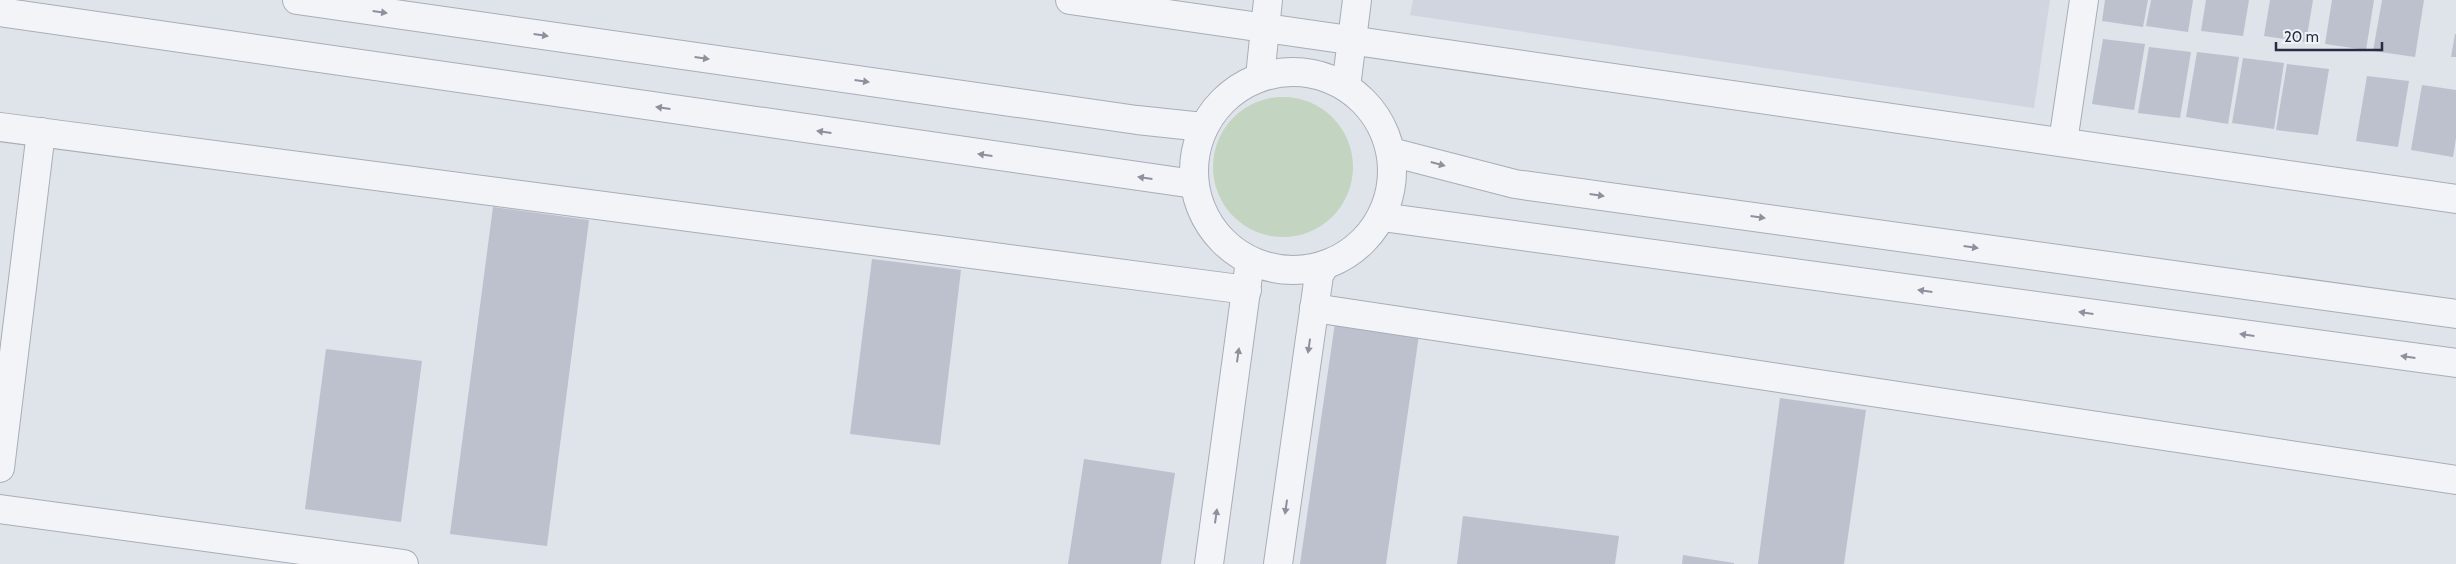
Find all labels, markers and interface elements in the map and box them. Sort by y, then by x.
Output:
one-way arrow [372,8,388,16]
scale bar [2276,20,2382,52]
text: 20 m [2284,28,2319,46]
one-way arrow [533,31,549,39]
one-way arrow [694,54,710,62]
one-way arrow [855,77,871,85]
one-way arrow [655,104,671,112]
one-way arrow [816,127,832,135]
one-way arrow [976,151,992,159]
one-way arrow [1430,160,1445,168]
one-way arrow [1137,174,1153,182]
one-way arrow [1589,191,1605,199]
one-way arrow [1750,214,1766,222]
one-way arrow [1963,243,1979,251]
one-way arrow [1916,286,1932,294]
one-way arrow [2077,308,2093,316]
one-way arrow [2238,330,2254,338]
one-way arrow [1304,339,1312,355]
one-way arrow [1234,346,1242,362]
one-way arrow [2399,353,2415,361]
one-way arrow [1282,500,1290,516]
one-way arrow [1212,507,1220,523]

